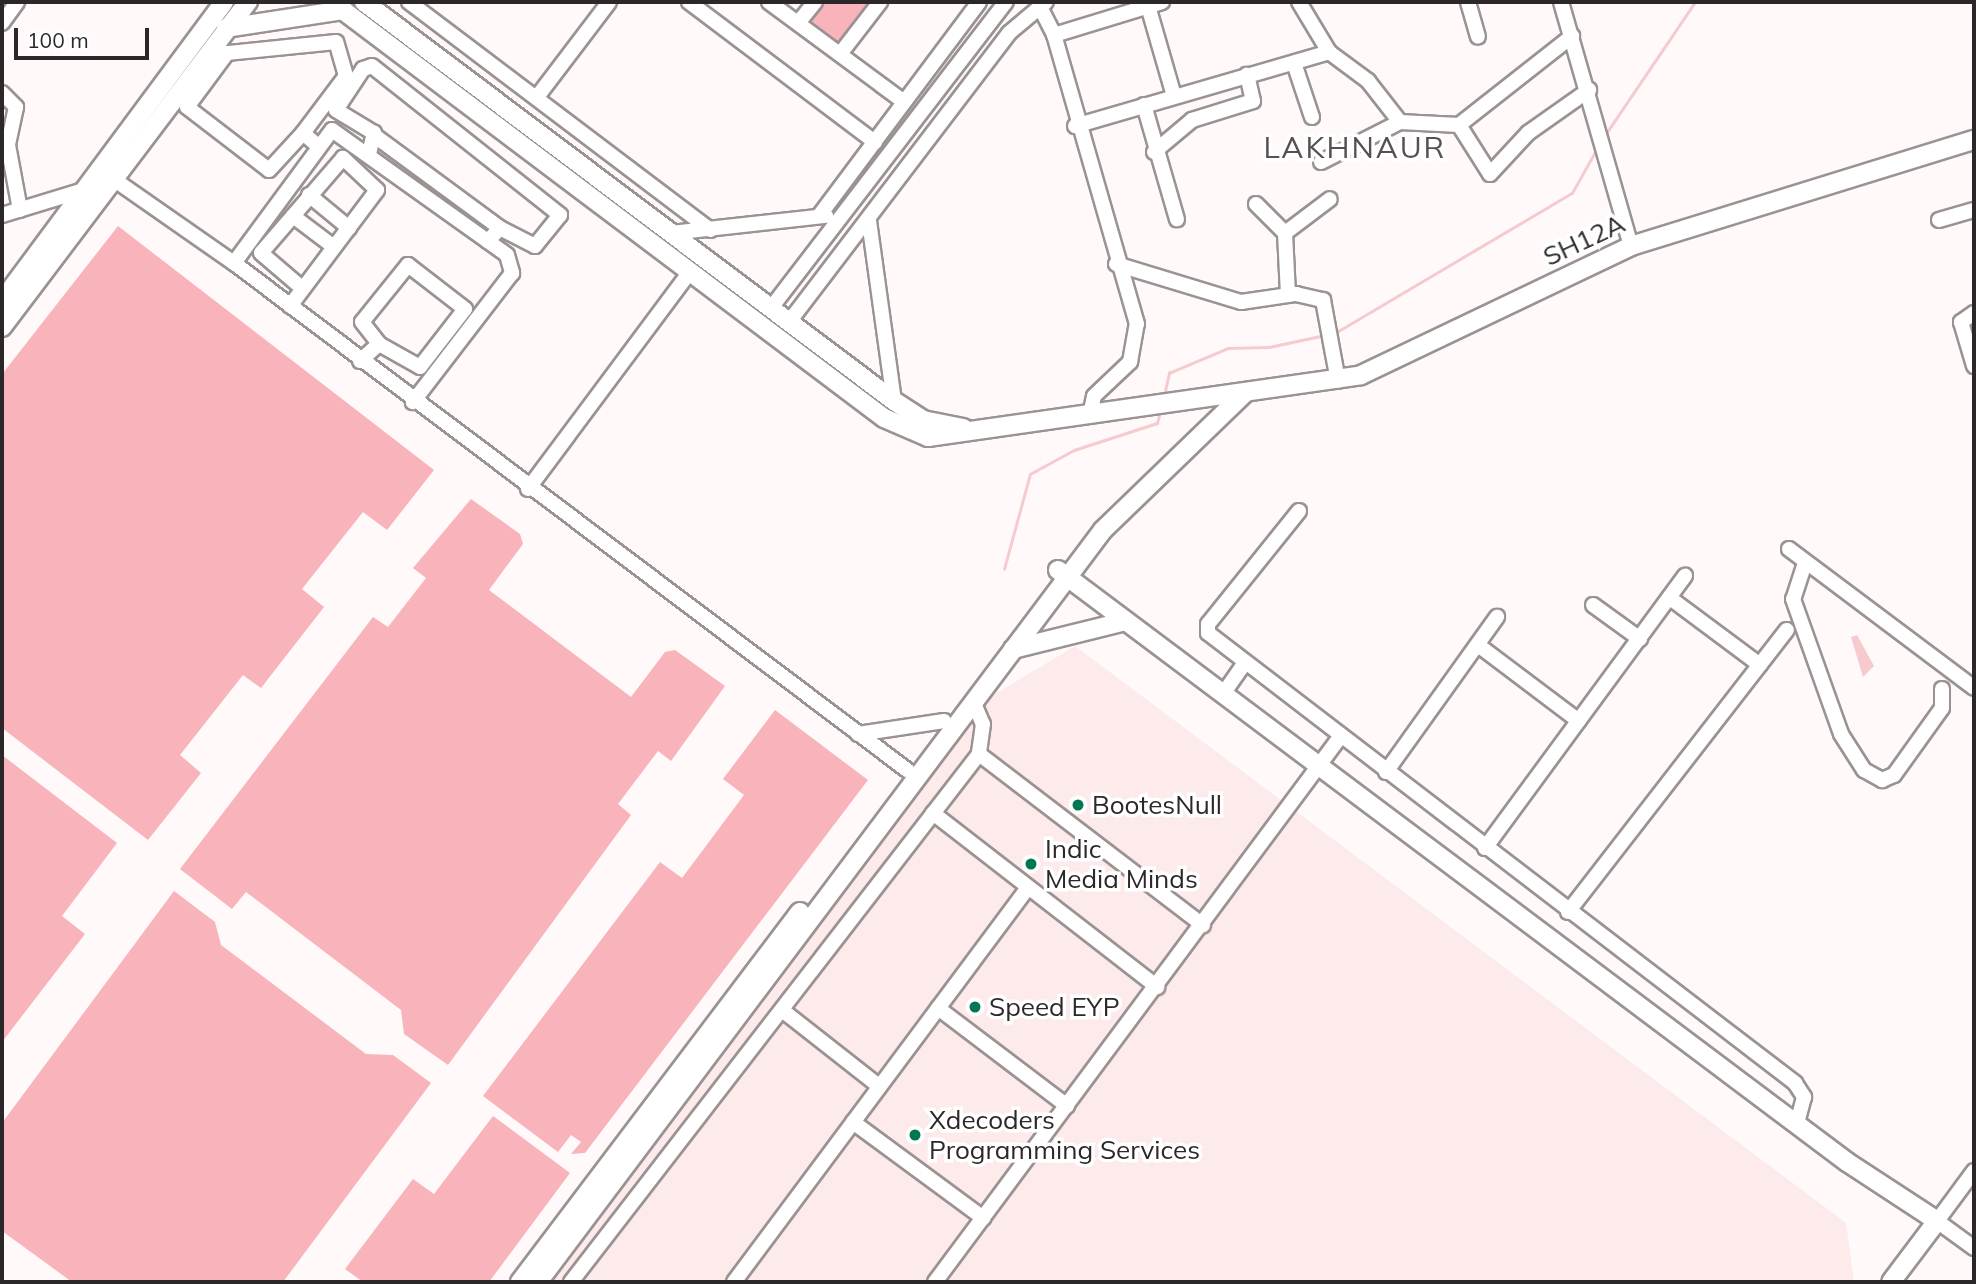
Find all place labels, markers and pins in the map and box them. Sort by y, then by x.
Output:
place label: BootesNull [1092,789,1222,821]
marker: BootesNull [1070,797,1086,813]
place label: Indic Media Minds [1045,833,1198,894]
marker: Indic Media Minds [1023,856,1039,872]
place label: Speed EYP [989,991,1120,1023]
marker: Speed EYP [967,999,983,1015]
place label: Xdecoders Programming Services [929,1104,1200,1166]
marker: Xdecoders Programming Services [907,1127,923,1143]

